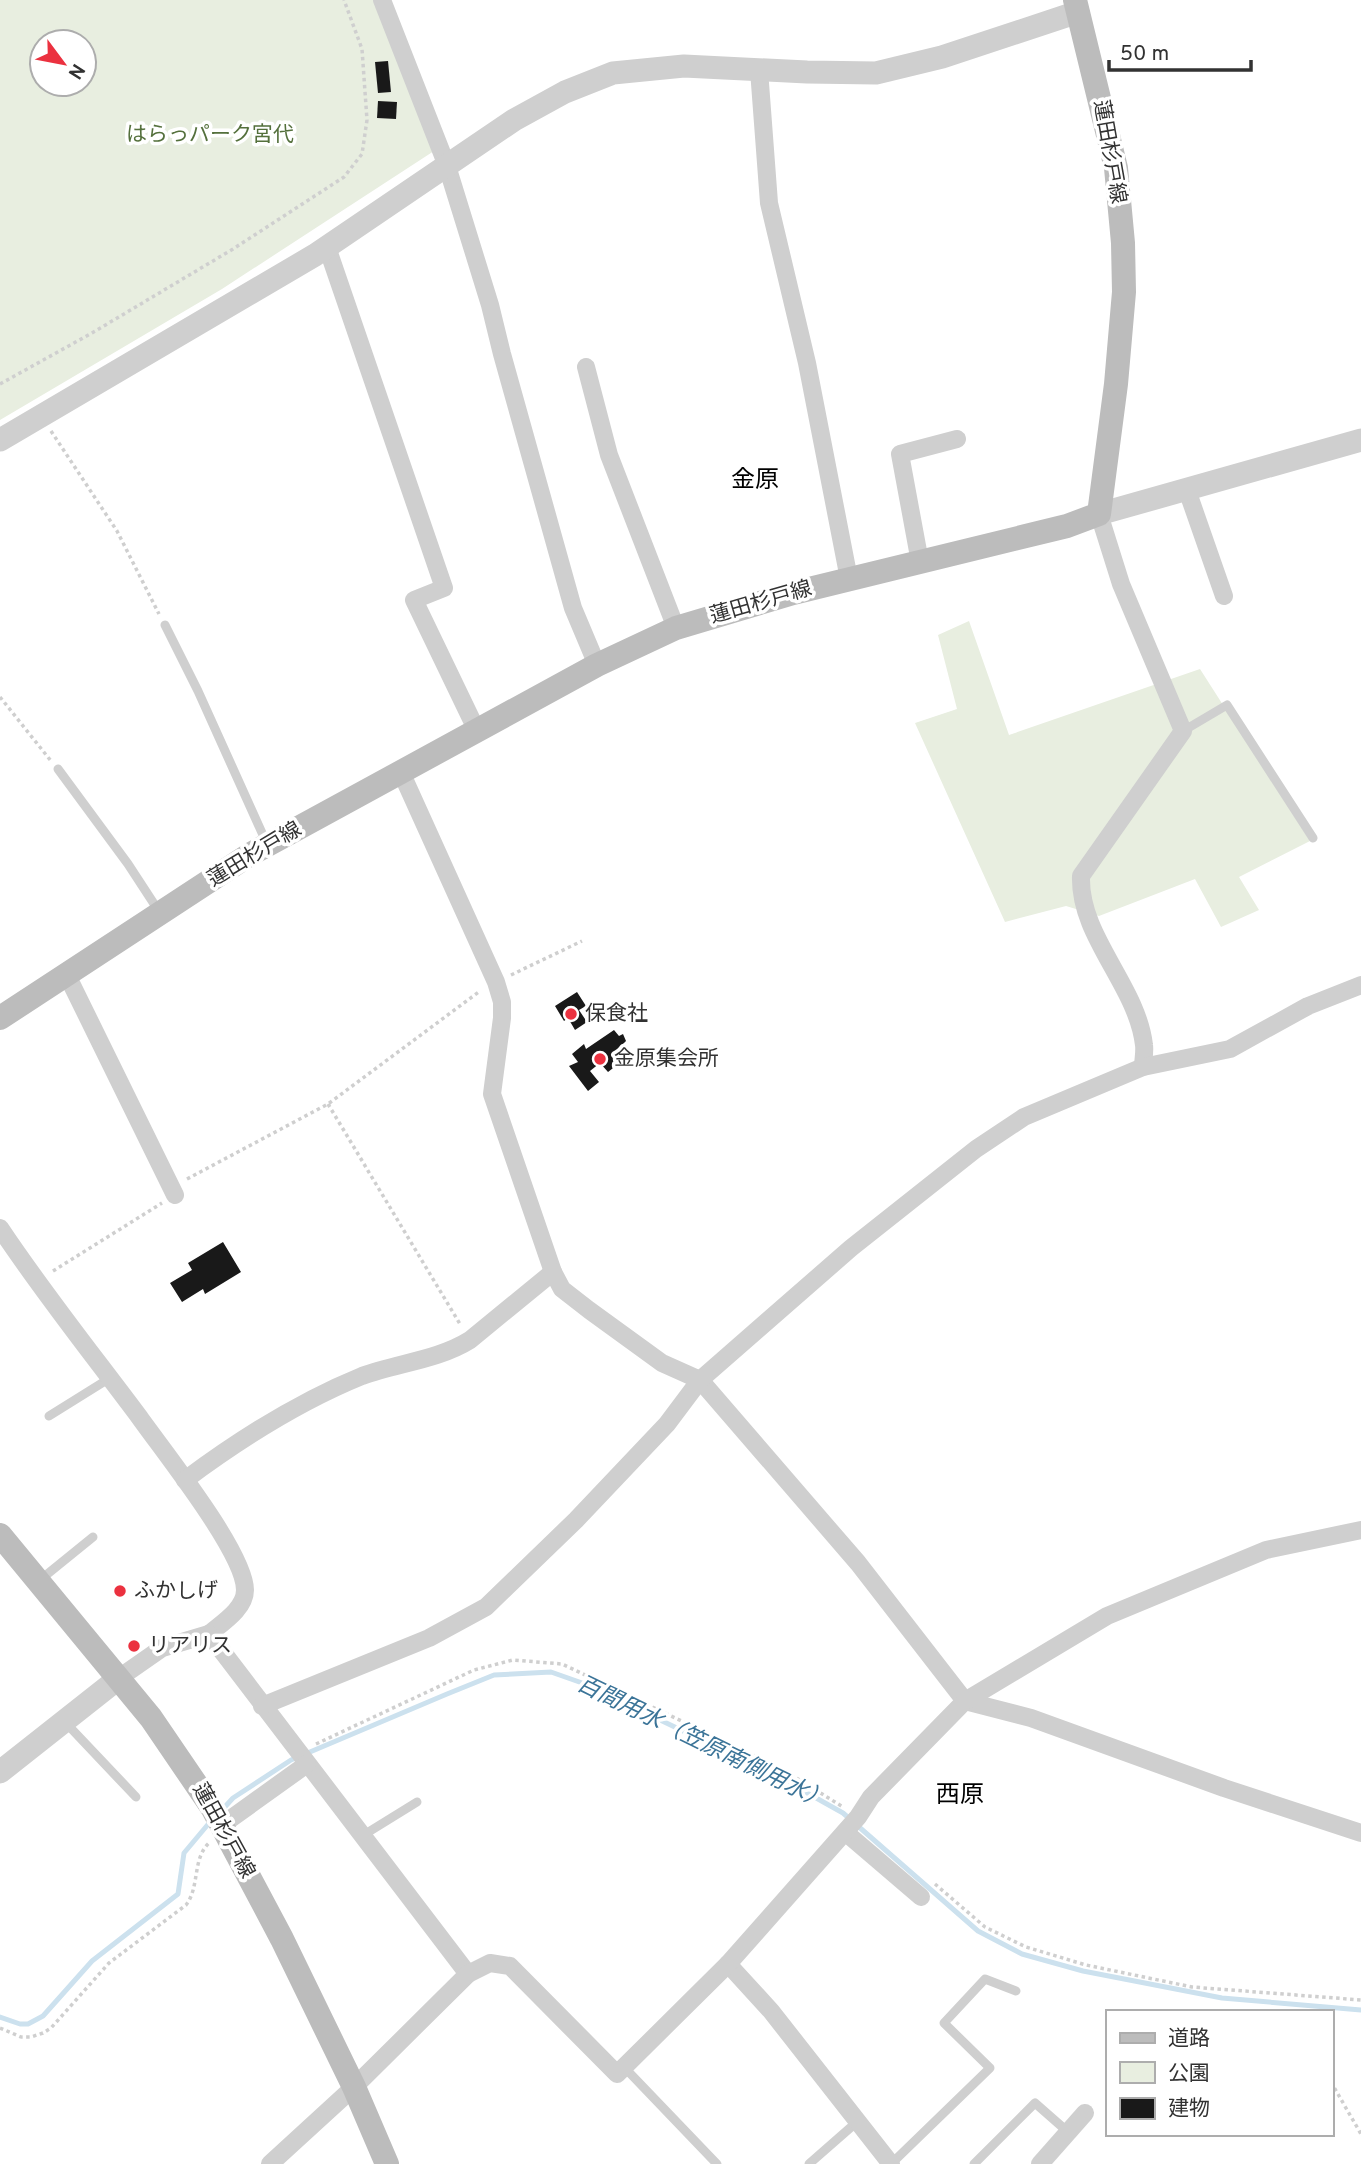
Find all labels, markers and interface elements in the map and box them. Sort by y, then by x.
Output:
north arrow [28,28,98,98]
scale bar [1109,28,1251,72]
text: 50 m [1120,41,1169,68]
text: N [62,59,90,83]
street label: 蓮田杉戸線 [1087,98,1131,206]
park label: はらっパーク宮代 [126,122,294,149]
district label: 金原 [731,466,779,496]
street label: 蓮田杉戸線 [707,576,815,630]
street label: 蓮田杉戸線 [203,816,307,894]
place label: 保食社 [585,1001,648,1028]
marker: 保食社 [563,1006,579,1022]
place label: 金原集会所 [614,1046,719,1073]
marker: 金原集会所 [592,1051,608,1067]
place label: ふかしげ [134,1578,218,1605]
marker: ふかしげ [112,1583,128,1599]
place label: リアリス [148,1633,232,1660]
marker: リアリス [126,1638,142,1654]
water label: 百間用水（笠原南側用水） [572,1670,832,1818]
street label: 蓮田杉戸線 [186,1779,260,1883]
district label: 西原 [936,1781,984,1811]
legend [1106,2010,1333,2136]
text: 道路 [1168,2026,1210,2053]
text: 公園 [1168,2061,1210,2088]
text: 建物 [1168,2096,1210,2123]

